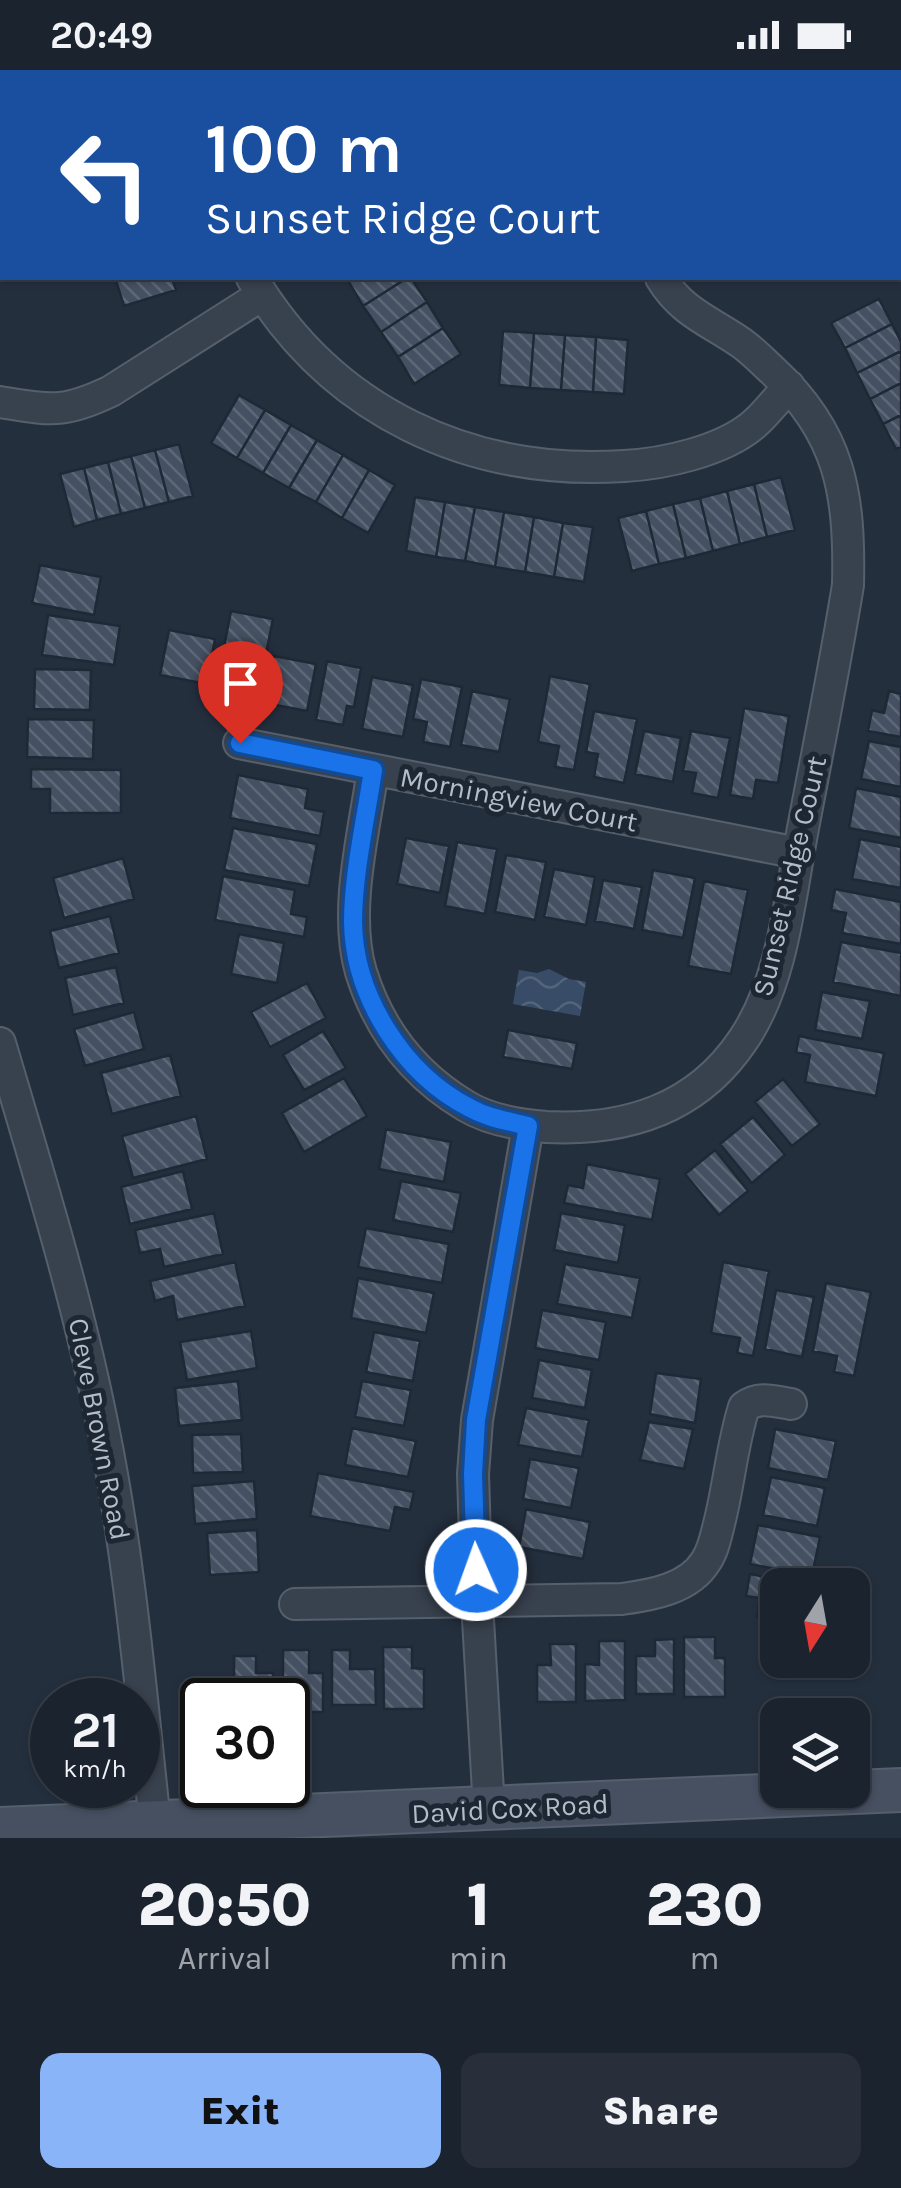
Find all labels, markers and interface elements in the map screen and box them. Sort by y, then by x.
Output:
text: 20:49 [50,13,153,58]
text: 100 m [205,108,403,190]
icon: left [40,110,170,240]
text: Sunset Ridge Court [205,192,600,244]
pin [198,641,283,744]
icon: arrive [213,656,268,711]
street label: Sunset Ridge Court [746,753,833,1000]
street label: Morningview Court [398,760,640,839]
street label: Cleve Brown Road [62,1315,137,1543]
position arrow [424,1518,528,1622]
north arrow [760,1568,870,1678]
map controls [760,1568,870,1808]
speed limit sign: 30 [180,1678,310,1808]
button: layers [760,1698,870,1808]
text: 21 [71,1701,119,1760]
text: km/h [63,1754,127,1783]
street label: David Cox Road [411,1787,609,1830]
text: 20:50 [138,1870,311,1940]
text: 1 [467,1870,490,1940]
text: 230 [646,1870,763,1940]
text: Arrival [178,1940,271,1977]
text: min [449,1940,508,1977]
text: m [689,1940,719,1977]
button: Exit [40,2053,441,2168]
button: Share [461,2053,861,2168]

